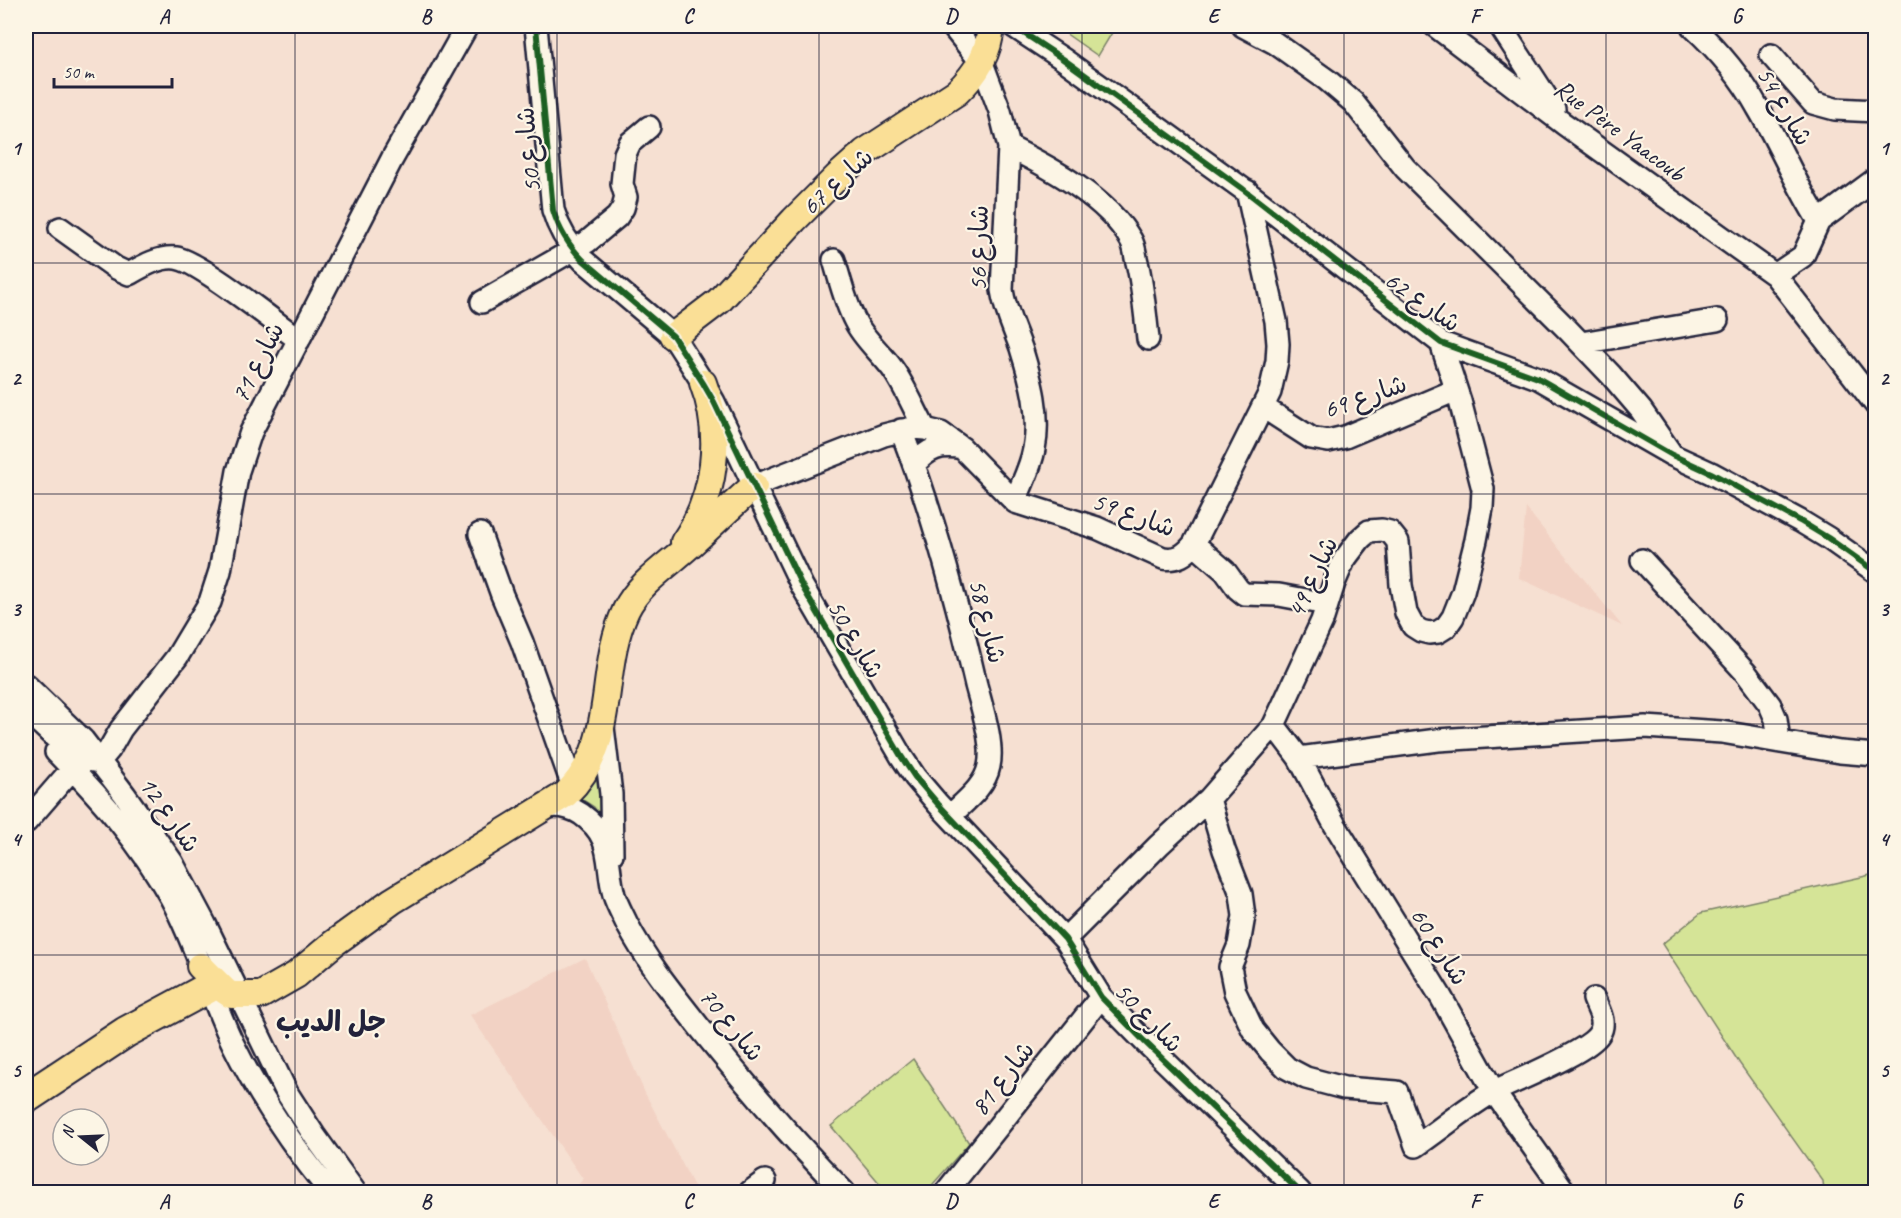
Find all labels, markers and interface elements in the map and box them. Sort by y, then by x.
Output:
text: A [159,4,171,29]
text: B [421,4,433,29]
text: C [683,4,695,29]
text: D [945,4,959,29]
text: E [1208,4,1222,29]
text: F [1470,4,1484,29]
text: G [1732,4,1745,29]
scale bar [54,51,172,89]
text: 50 m [63,61,96,83]
street label: شارع 54 [1748,61,1820,152]
street label: Rue Père Yaacoub [1548,72,1693,190]
street label: شارع 50 [508,106,550,194]
text: 1 [12,136,23,161]
text: 1 [1880,136,1891,161]
street label: شارع 67 [794,140,881,223]
street label: شارع 56 [961,205,997,291]
street label: شارع 62 [1377,263,1467,340]
street label: شارع 71 [223,316,293,408]
text: 2 [12,366,23,391]
text: 2 [1880,366,1891,391]
street label: شارع 69 [1319,367,1412,427]
street label: شارع 59 [1087,484,1180,546]
street label: شارع 49 [1279,531,1346,624]
street label: شارع 58 [960,575,1014,667]
street label: شارع 50 [819,594,891,685]
text: 3 [12,597,23,622]
text: 3 [1880,597,1891,622]
street label: شارع 12 [131,770,208,860]
text: 4 [12,827,24,852]
text: 4 [1880,827,1892,852]
street label: شارع 60 [1402,901,1476,992]
street label: شارع 50 [1106,975,1190,1060]
street label: شارع 70 [691,981,771,1069]
district label: جل الديب [276,1004,386,1039]
street label: شارع 81 [963,1034,1043,1123]
text: 5 [12,1058,23,1083]
text: 5 [1880,1058,1891,1083]
north arrow [51,1107,111,1167]
text: N [57,1122,80,1140]
text: A [159,1189,171,1214]
text: B [421,1189,433,1214]
text: C [683,1189,695,1214]
text: D [945,1189,959,1214]
text: E [1208,1189,1222,1214]
text: F [1470,1189,1484,1214]
text: G [1732,1189,1745,1214]

